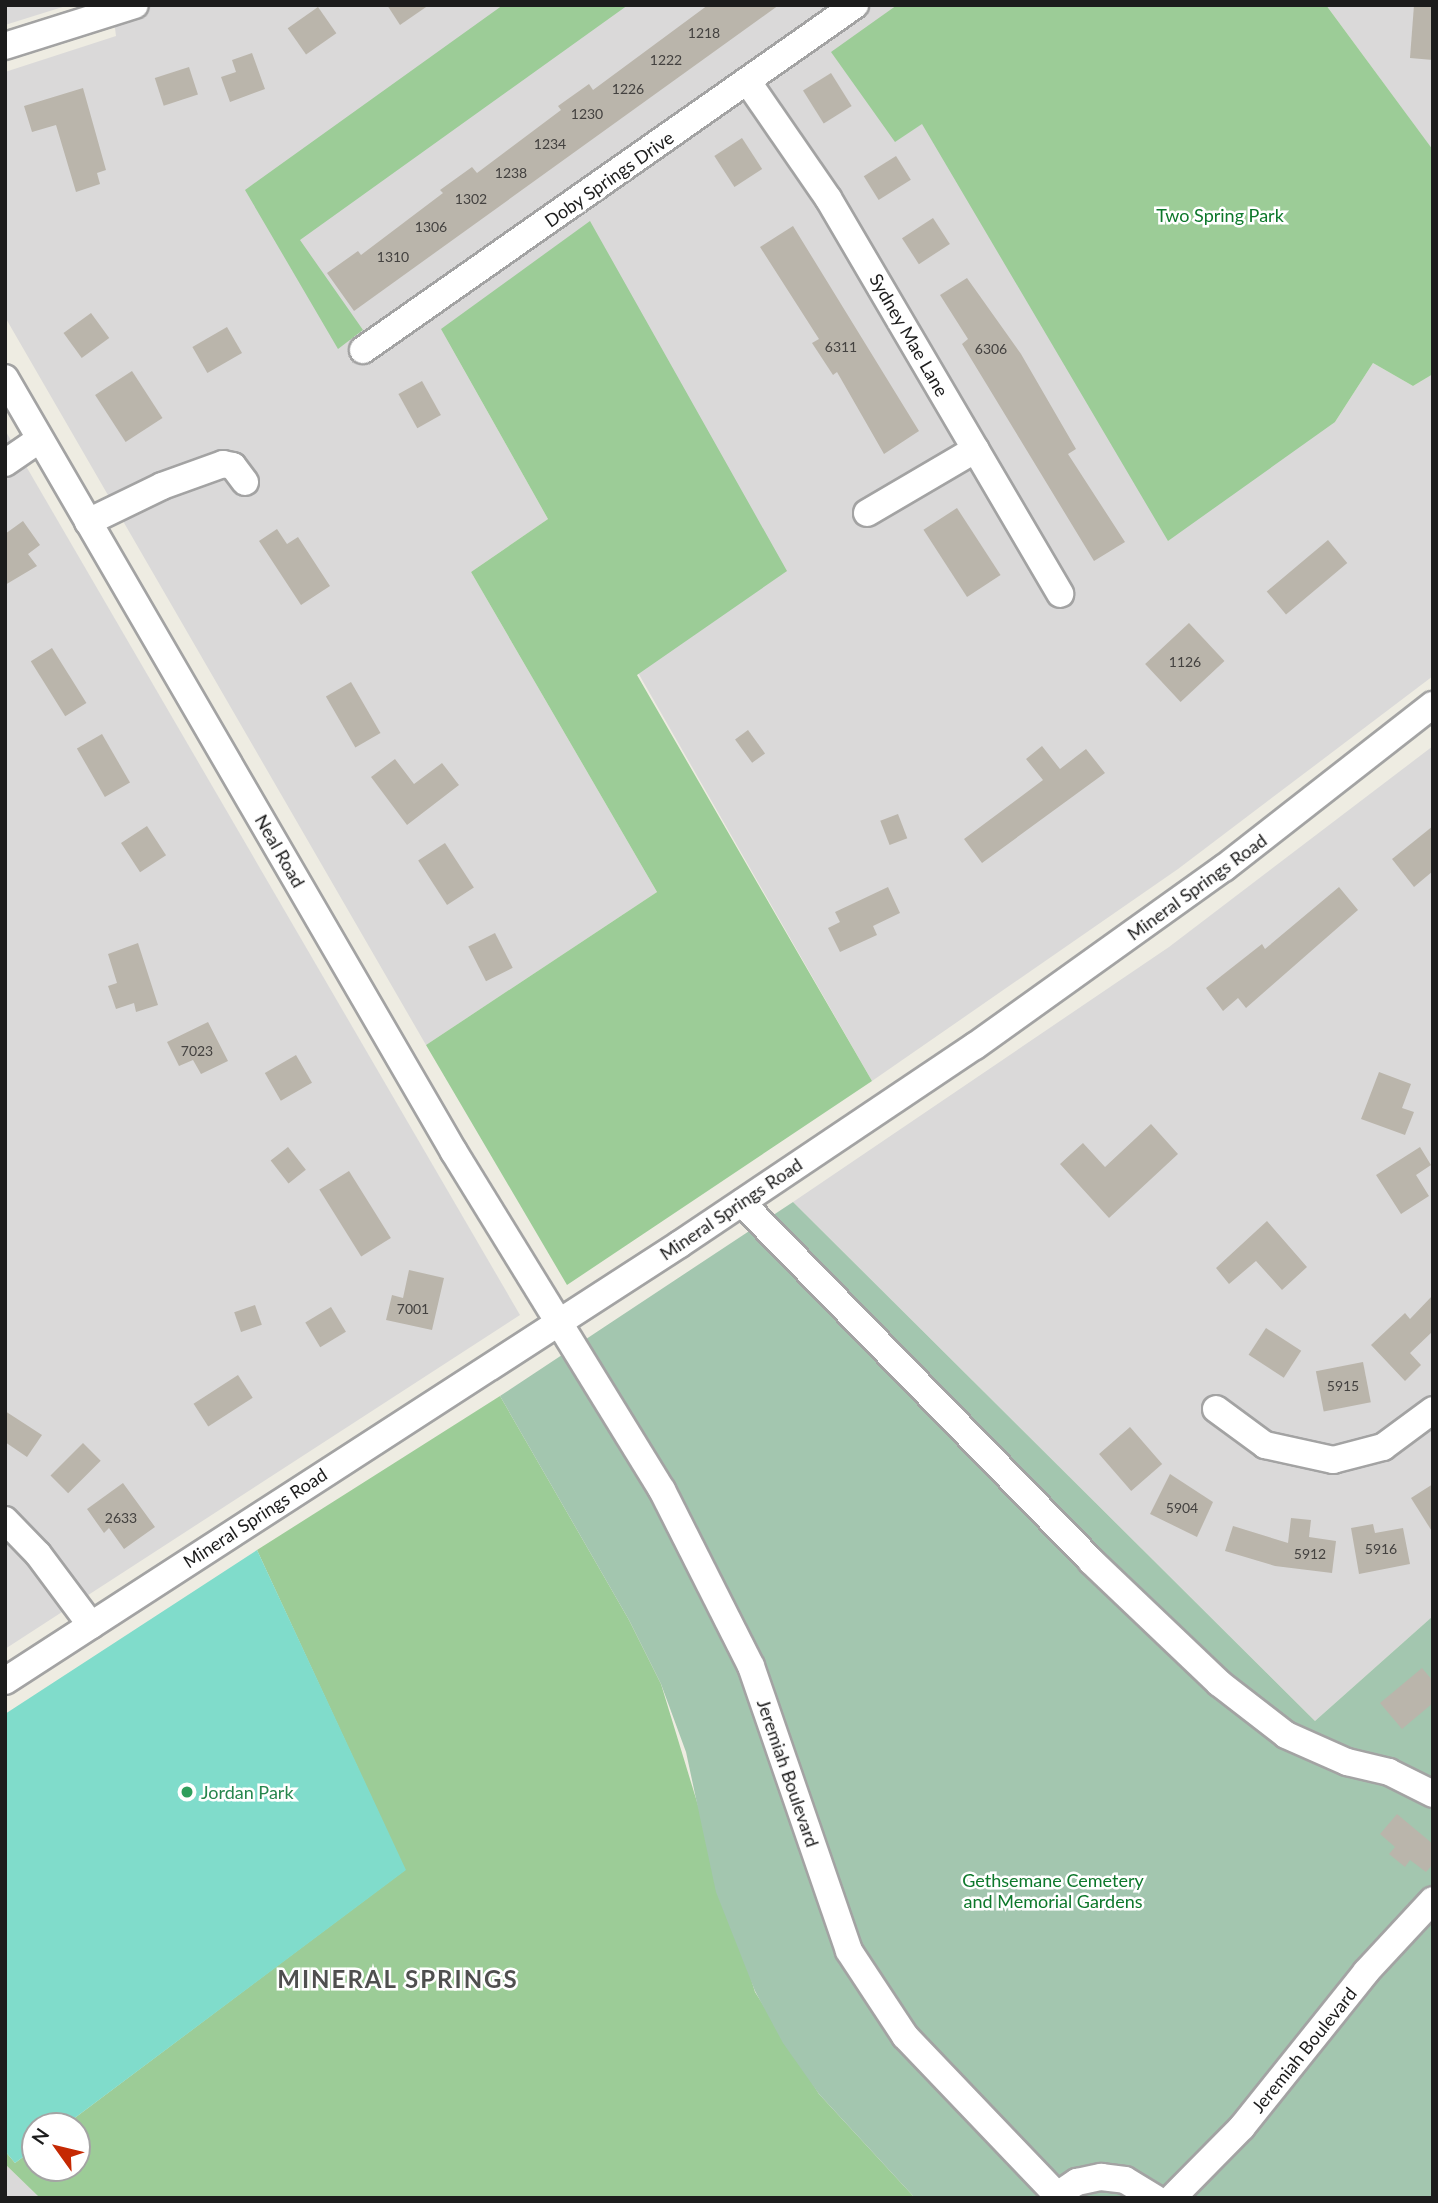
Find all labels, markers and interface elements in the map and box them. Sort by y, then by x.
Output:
house number: 1218 [688,25,720,41]
house number: 1222 [650,52,682,68]
house number: 1226 [612,81,644,97]
house number: 1230 [571,106,603,122]
street label: Doby Springs Drive [540,126,678,232]
house number: 1234 [534,136,566,152]
house number: 1238 [495,165,527,181]
house number: 1302 [455,191,487,207]
park label: Two Spring Park [1156,204,1284,226]
house number: 1306 [415,219,447,235]
house number: 1310 [377,249,409,265]
street label: Sydney Mae Lane [865,269,953,401]
house number: 6311 [825,339,857,355]
house number: 6306 [975,341,1007,357]
house number: 1126 [1169,654,1201,670]
street label: Neal Road [250,811,310,891]
street label: Mineral Springs Road [1123,829,1271,945]
house number: 7023 [181,1043,213,1059]
street label: Mineral Springs Road [656,1153,806,1265]
house number: 7001 [397,1301,429,1317]
house number: 5915 [1327,1378,1359,1394]
street label: Mineral Springs Road [179,1463,331,1573]
house number: 5904 [1166,1500,1198,1516]
house number: 2633 [105,1510,137,1526]
house number: 5916 [1365,1541,1397,1557]
house number: 5912 [1294,1546,1326,1562]
street label: Jeremiah Boulevard [753,1696,823,1850]
place label: Jordan Park [201,1781,294,1803]
marker: Jordan Park [179,1784,195,1800]
park label: Gethsemane Cemetery and Memorial Gardens [962,1870,1144,1912]
district label: MINERAL SPRINGS [279,1965,517,1993]
street label: Jeremiah Boulevard [1247,1983,1361,2117]
north arrow [21,2112,91,2182]
text: N [26,2124,53,2149]

